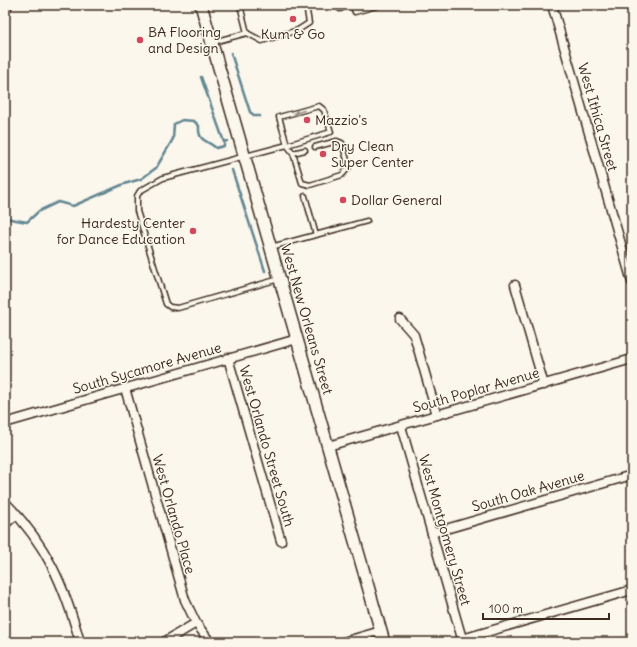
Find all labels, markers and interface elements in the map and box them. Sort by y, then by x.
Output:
marker: Kum & Go [288,14,298,24]
place label: BA Flooring and Design [148,23,221,57]
place label: Kum & Go [261,25,325,43]
marker: BA Flooring and Design [135,35,145,45]
street label: West Ithica Street [574,61,622,173]
one-way arrow [293,109,305,115]
place label: Mazzio's [315,111,367,129]
marker: Mazzio's [302,115,312,125]
place label: Dry Clean Super Center [331,137,414,171]
marker: Dry Clean Super Center [318,149,328,159]
place label: Dollar General [351,191,442,209]
marker: Dollar General [338,195,348,205]
place label: Hardesty Center for Dance Education [57,214,185,248]
marker: Hardesty Center for Dance Education [188,226,198,236]
street label: West New Orleans Street [277,242,337,397]
street label: South Sycamore Avenue [71,338,223,398]
street label: West Orlando Street South [235,363,299,529]
street label: South Poplar Avenue [411,363,541,417]
street label: West Orlando Place [148,452,200,576]
street label: West Montgomery Street [415,453,475,608]
street label: South Oak Avenue [470,466,586,516]
scale bar [483,595,609,621]
text: 100 m [489,601,523,616]

